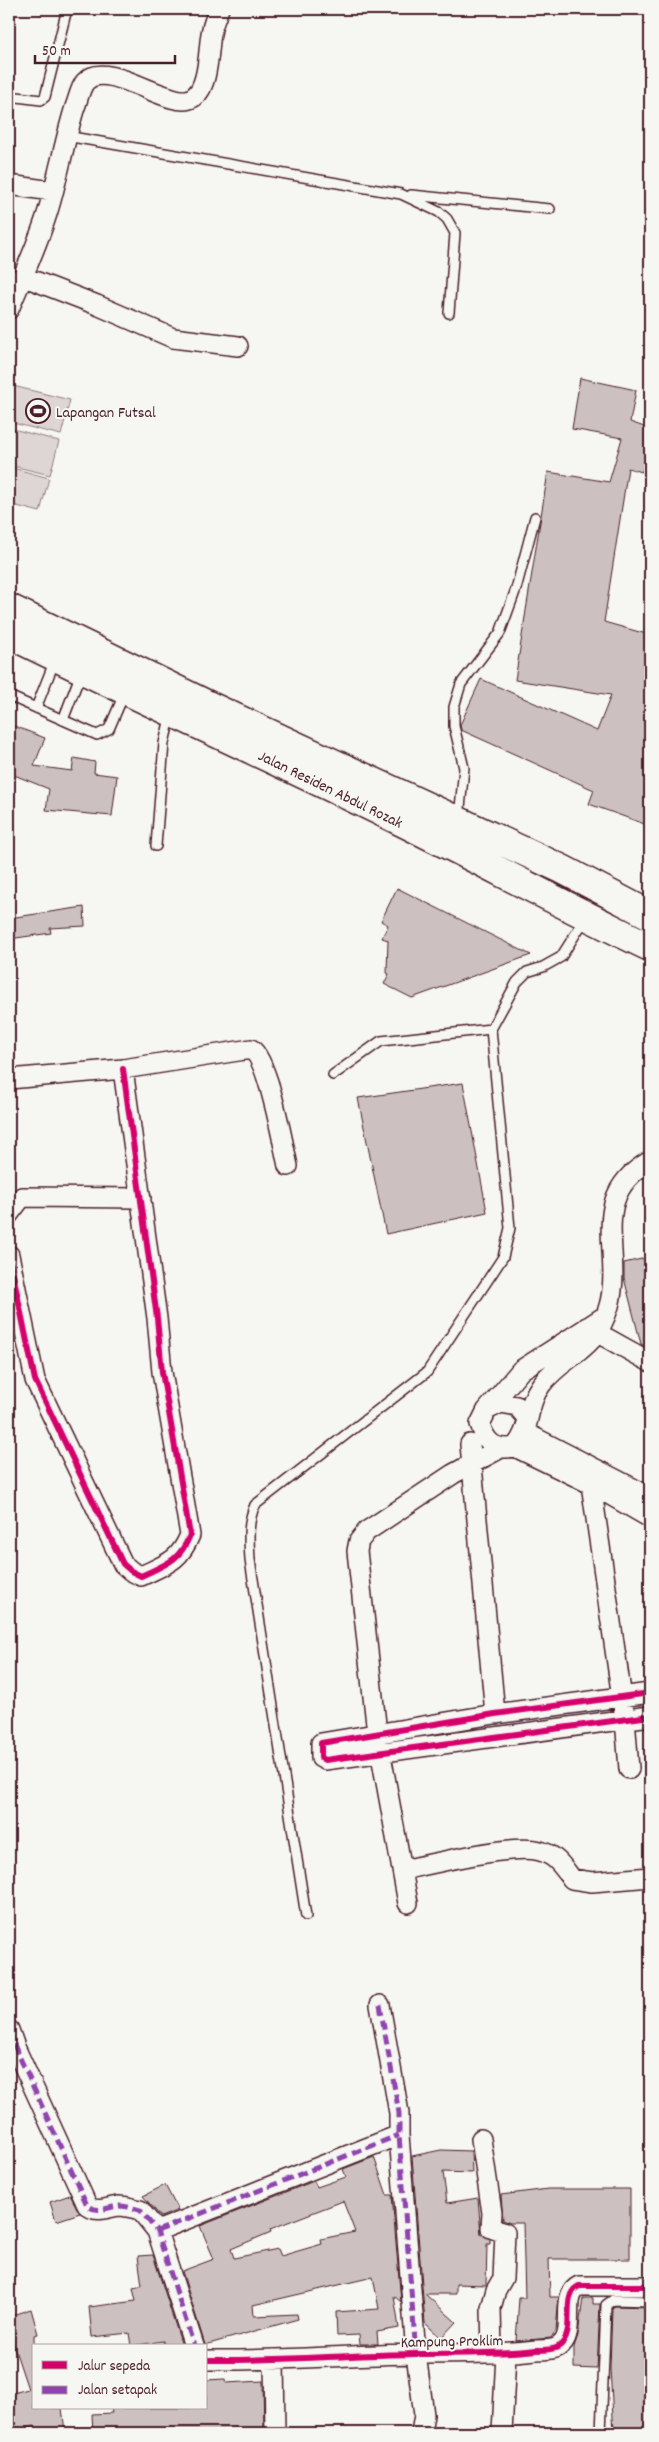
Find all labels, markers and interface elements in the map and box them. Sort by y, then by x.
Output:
scale bar [35,32,175,64]
text: 50 m [42,41,71,63]
sports icon: Lapangan Futsal [25,398,51,424]
place label: Lapangan Futsal [56,402,156,425]
street label: Jalan Residen Abdul Rozak [254,745,406,835]
street label: Kampung Proklim [400,2330,504,2355]
legend [32,2344,208,2410]
text: Jalur sepeda [78,2356,151,2378]
text: Jalan setapak [78,2380,157,2402]

